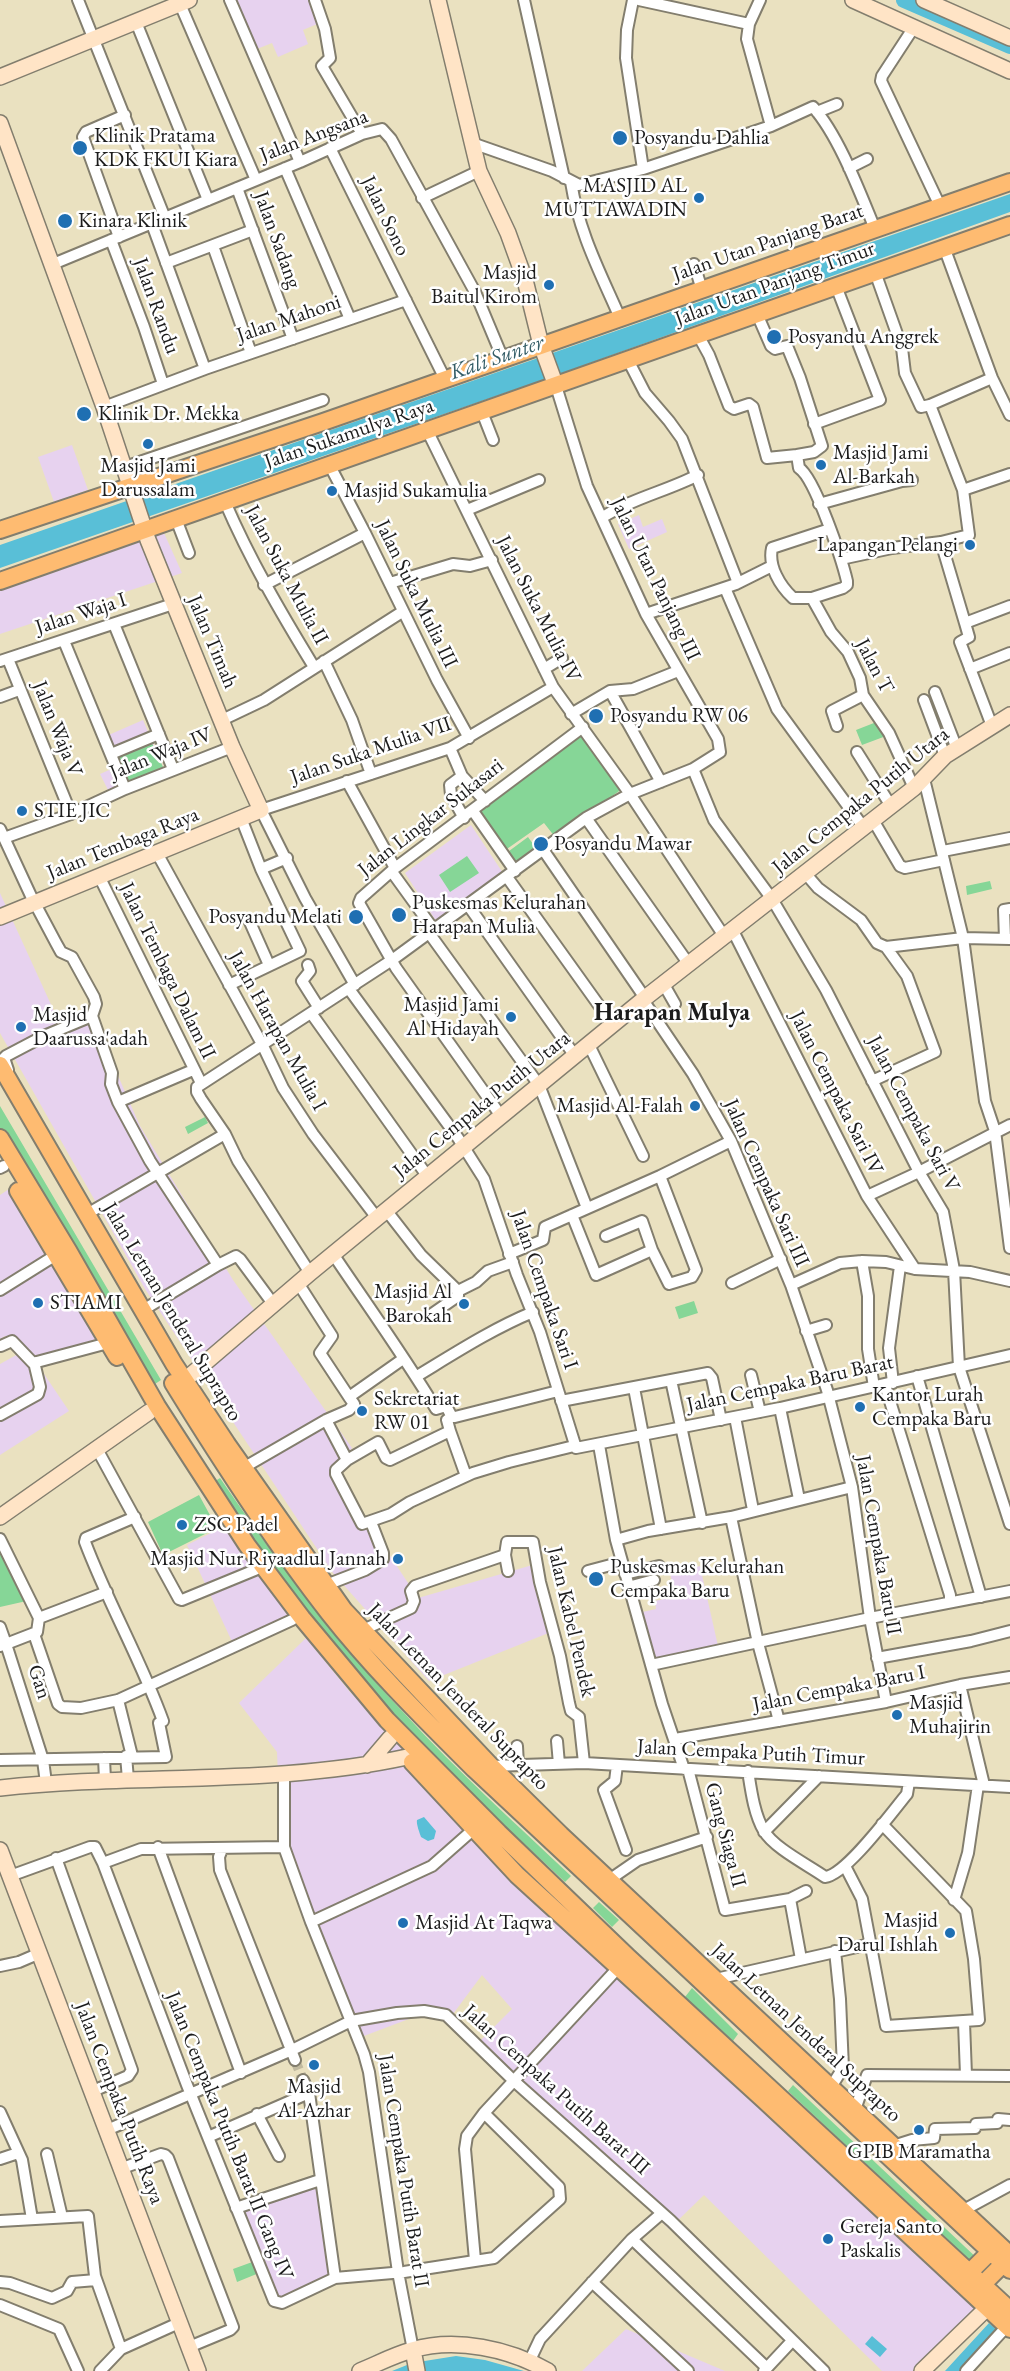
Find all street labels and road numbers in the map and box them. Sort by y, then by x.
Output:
street label: Jalan Angsana [256,104,372,168]
street label: Jalan Sono [355,172,415,260]
street label: Jalan Sadang [248,188,306,292]
street label: Jalan Utan Panjang Barat [669,198,867,288]
street label: Jalan Utan Panjang Timur [671,236,879,332]
street label: Jalan Randu [127,255,185,357]
street label: Jalan Mahoni [234,289,344,349]
street label: Jalan Sukamulya Raya [261,393,437,475]
street label: Jalan Utan Panjang III [604,493,706,665]
street label: Jalan Suka Mulia II [239,501,333,649]
street label: Jalan Suka Mulia III [369,516,463,672]
street label: Jalan Suka Mulia IV [490,531,586,687]
street label: Jalan Waja I [32,587,130,641]
street label: Jalan Timah [181,592,243,692]
street label: Jalan T [849,634,899,698]
street label: Jalan Waja V [26,677,88,781]
street label: Jalan Suka Mulia VII [287,712,455,790]
street label: Jalan Waja IV [106,722,216,786]
street label: Jalan Cempaka Putih Utara [767,722,955,880]
street label: Jalan Lingkar Sukasari [353,753,509,883]
street label: Jalan Tembaga Raya [43,802,203,886]
street label: Jalan Tembaga Dalam II [113,878,221,1064]
street label: Jalan Harapan Mulia I [223,947,331,1115]
street label: Jalan Cempaka Sari IV [784,1007,888,1179]
street label: Jalan Cempaka Putih Utara [388,1026,576,1184]
street label: Jalan Cempaka Sari V [861,1031,965,1197]
street label: Jalan Cempaka Sari III [718,1095,814,1271]
street label: Jalan Letnan Jenderal Suprapto [97,1198,247,1426]
street label: Jalan Cempaka Sari I [505,1207,583,1373]
street label: Jalan Cempaka Baru Barat [684,1350,896,1418]
street label: Jalan Cempaka Baru II [850,1453,906,1637]
street label: Jalan Kabel Pendek [541,1544,601,1700]
street label: Jalan Letnan Jenderal Suprapto [362,1598,554,1796]
street label: Jalan Cempaka Baru I [751,1660,927,1718]
street label: Gan [22,1662,56,1702]
street label: Jalan Cempaka Putih Timur [636,1734,866,1772]
street label: Gang Siaga II [699,1780,751,1890]
street label: Jalan Letnan Jenderal Suprapto [706,1938,906,2128]
street label: Jalan Cempaka Putih Barat II Gang IV [159,1988,299,2284]
street label: Jalan Cempaka Putih Raya [69,1998,169,2208]
street label: Jalan Cempaka Putih Barat III [457,1999,655,2181]
street label: Jalan Cempaka Putih Barat II [372,2053,434,2289]

